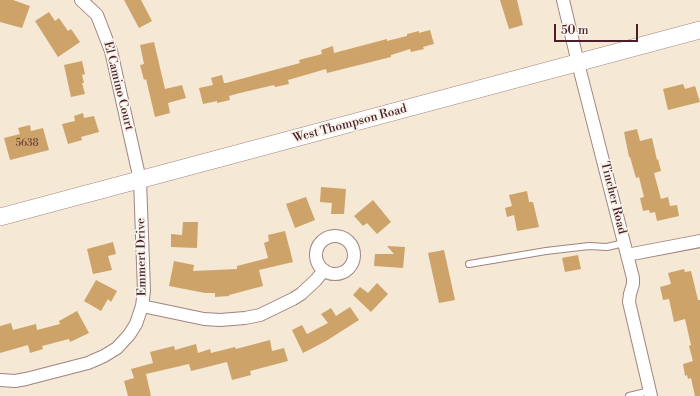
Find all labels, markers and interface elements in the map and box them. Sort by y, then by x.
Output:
scale bar [556,16,640,42]
text: 50 m [561,23,589,38]
street label: El Camino Court [100,40,136,132]
street label: West Thompson Road [292,102,408,146]
house number: 5638 [15,138,39,150]
street label: Tincher Road [597,160,629,236]
street label: Emmert Drive [134,218,150,296]

